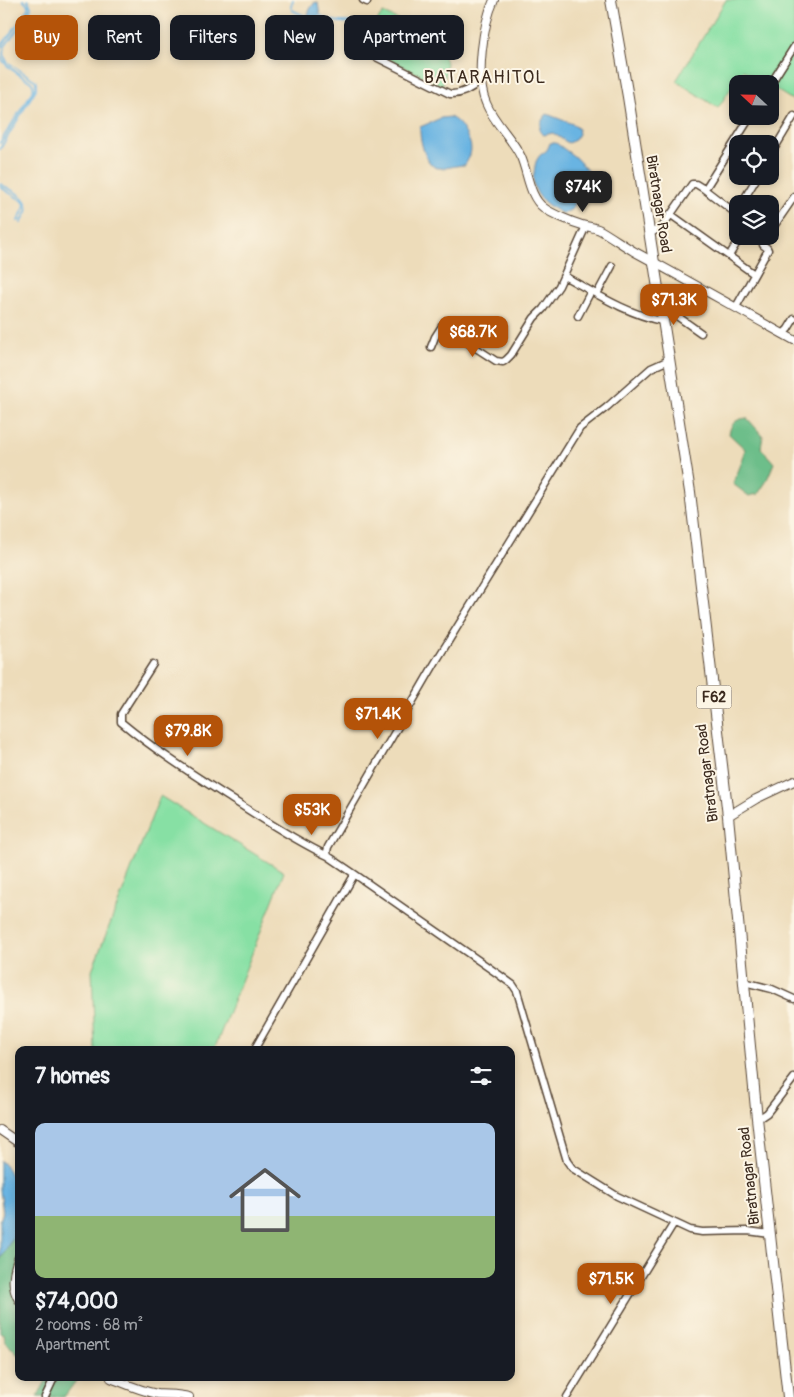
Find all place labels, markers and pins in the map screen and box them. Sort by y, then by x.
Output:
pin: $74K [553,170,613,213]
pin: $71.3K [633,284,715,326]
pin: $68.7K [432,316,514,358]
pin: $71.4K [337,698,419,740]
pin: $79.8K [147,714,229,757]
pin: $53K [282,794,342,836]
pin: $71.5K [570,1262,652,1305]

